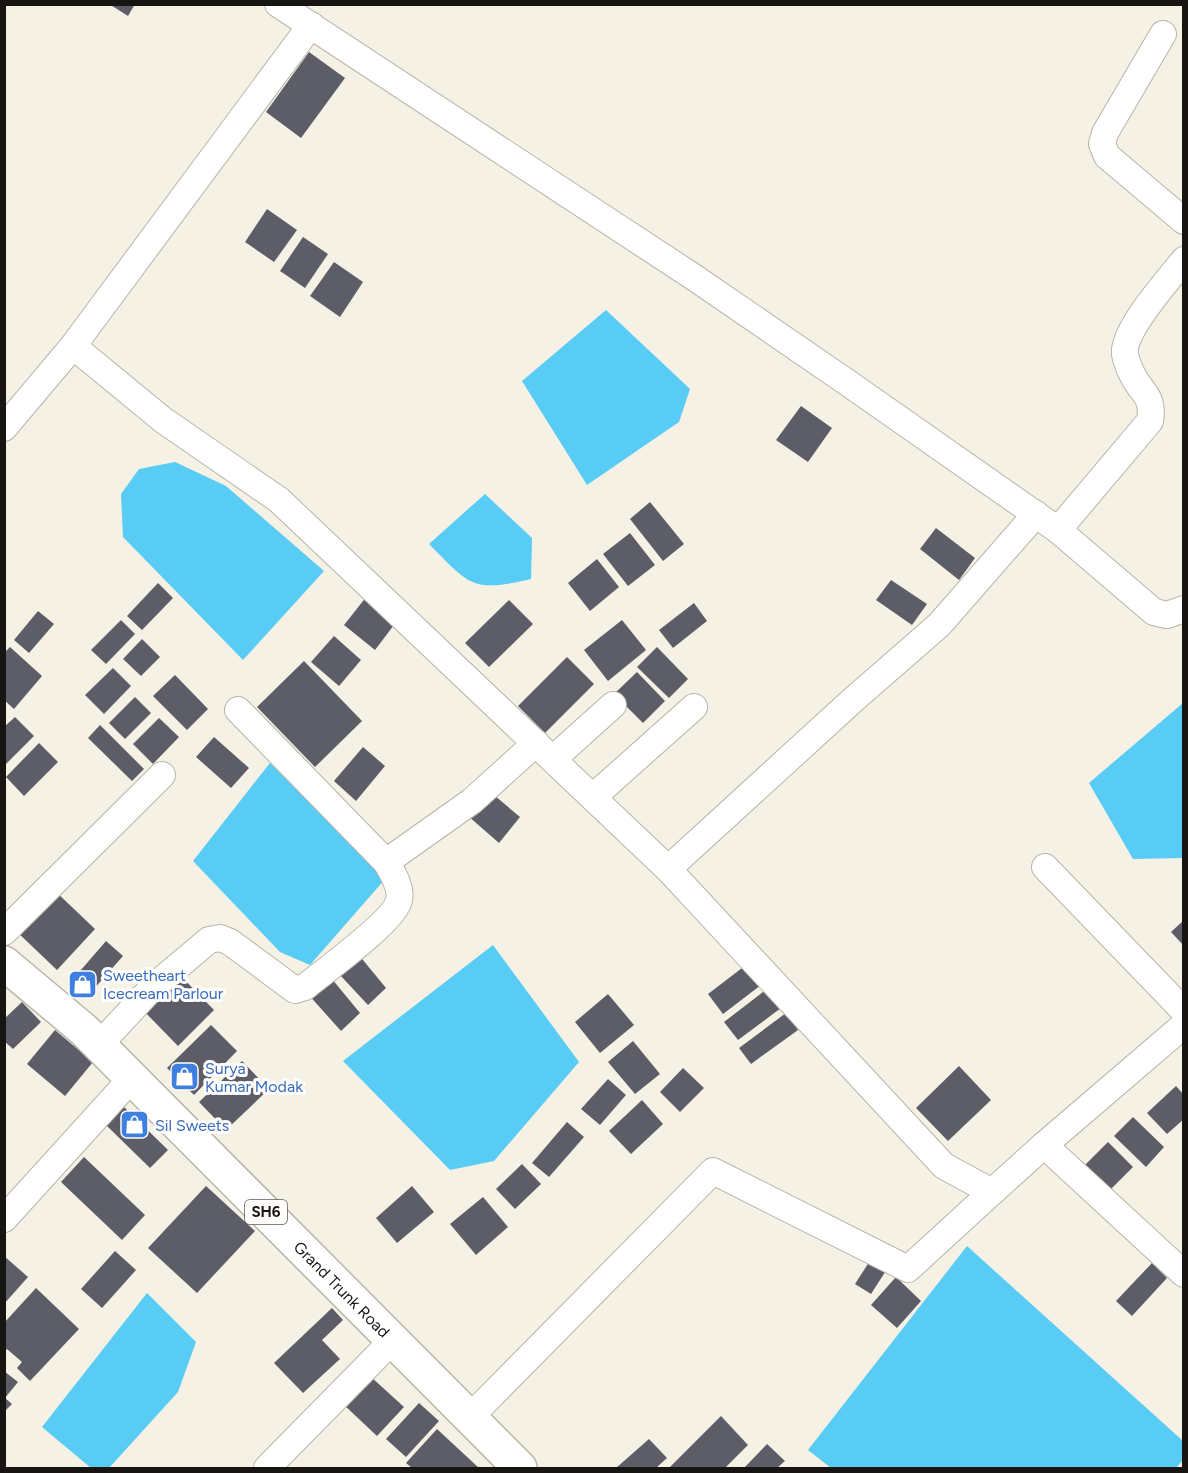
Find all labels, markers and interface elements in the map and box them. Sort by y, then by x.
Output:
place label: Sweetheart Icecream Parlour [103,966,224,1003]
shop icon: Sweetheart Icecream Parlour [66,968,98,1000]
place label: Surya Kumar Modak [205,1059,303,1096]
shop icon: Surya Kumar Modak [168,1061,200,1093]
shop icon: Sil Sweets [118,1109,150,1141]
place label: Sil Sweets [155,1116,229,1135]
road number: SH6 [245,1200,287,1224]
street label: Grand Trunk Road [290,1237,394,1342]

